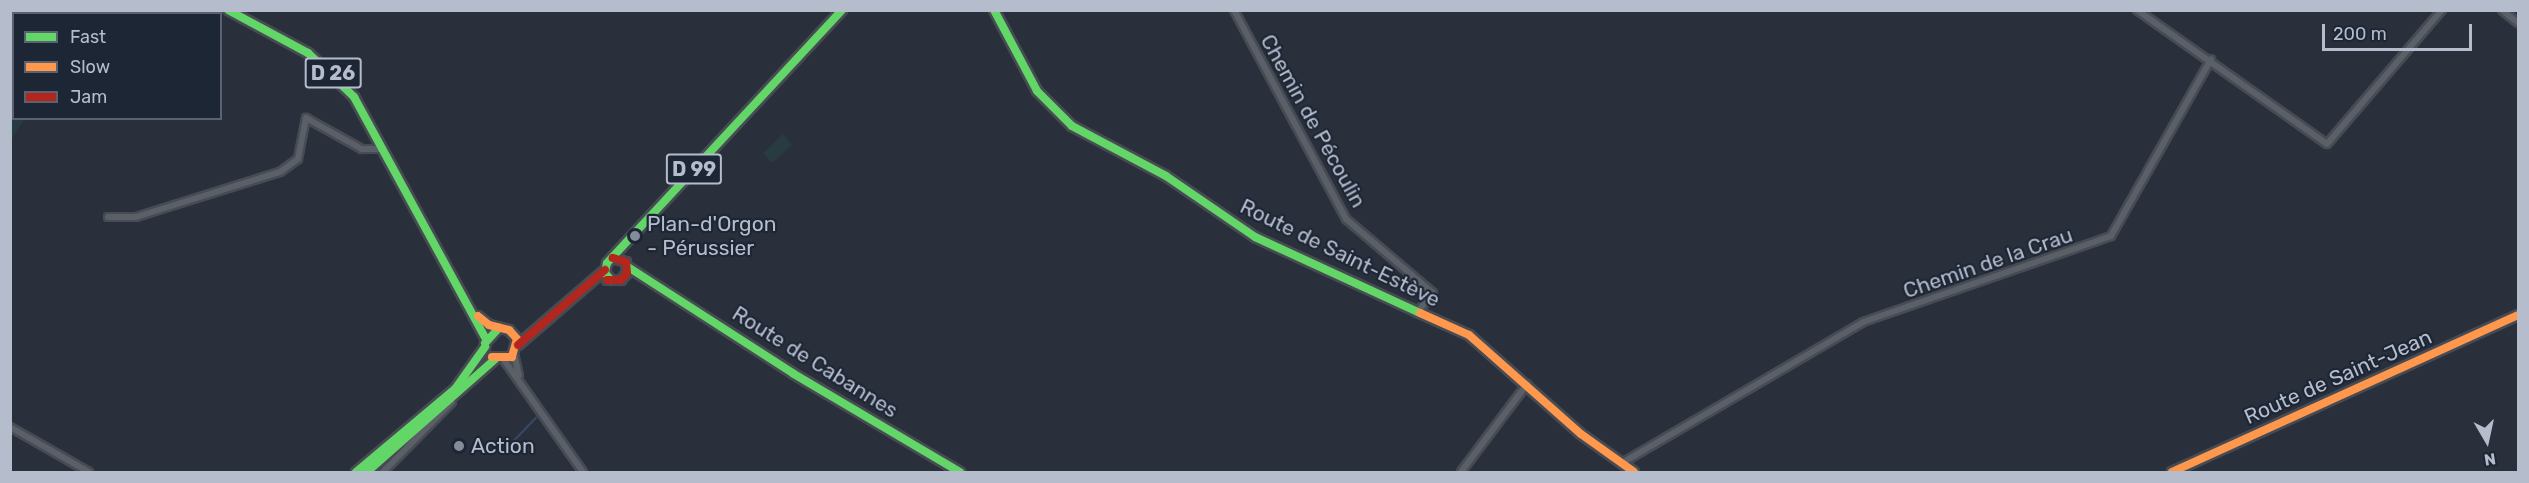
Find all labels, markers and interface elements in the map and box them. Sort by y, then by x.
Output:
legend [12,12,222,120]
scale bar [2325,12,2475,50]
text: 200 m [2333,23,2387,45]
text: Fast [70,26,106,48]
street label: Chemin de Pécoulin [1255,30,1371,212]
text: Slow [70,56,110,78]
road number: D 26 [304,56,362,90]
text: Jam [70,86,107,108]
road number: D 99 [666,152,722,186]
street label: Route de Saint-Estève [1236,194,1444,312]
place label: Plan-d'Orgon - Pérussier [647,211,776,261]
street label: Chemin de la Crau [1900,222,2076,304]
marker: Plan-d'Orgon - Pérussier [628,229,642,243]
street label: Route de Cabannes [728,301,902,423]
street label: Route de Saint-Jean [2240,324,2436,430]
north arrow [2457,411,2517,471]
place label: Action [471,433,535,459]
marker: Action [452,439,466,453]
text: N [2483,449,2497,470]

